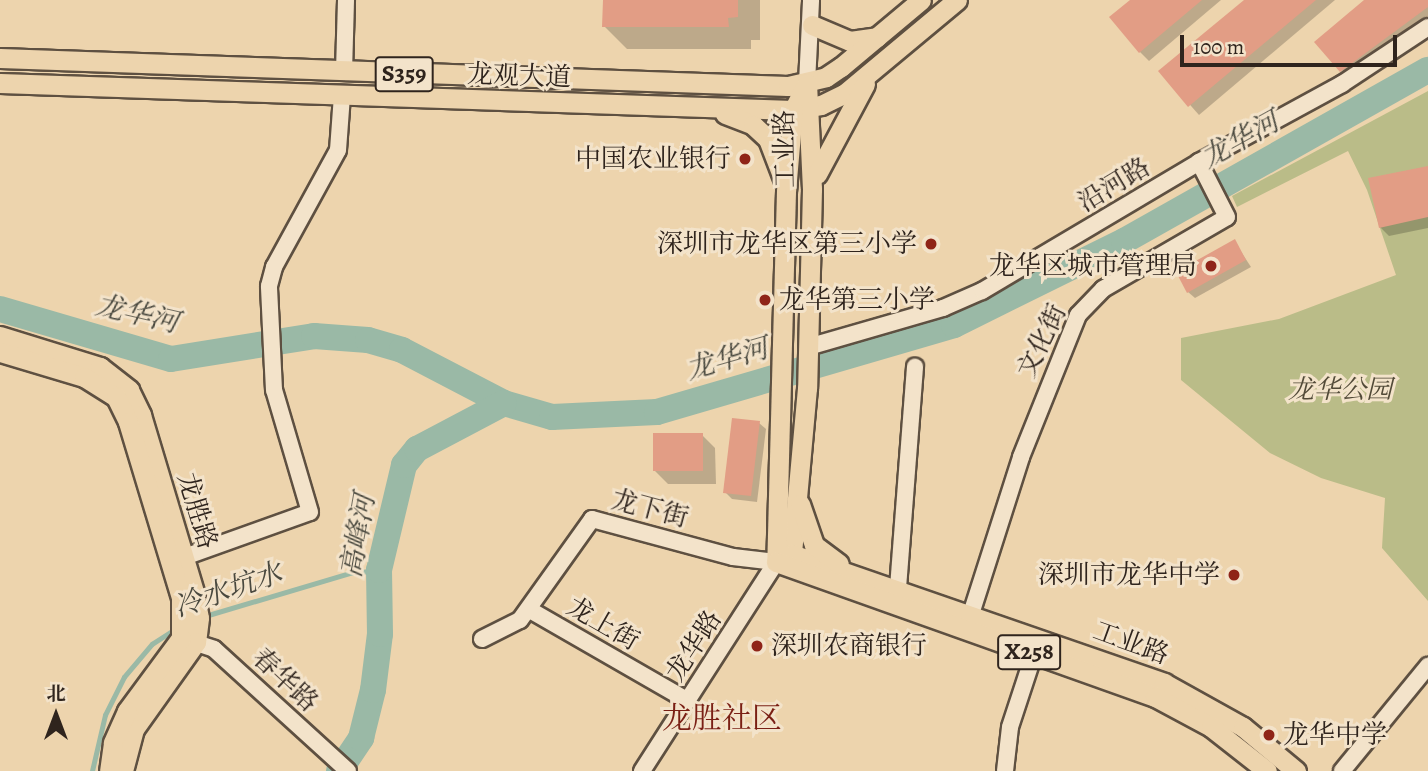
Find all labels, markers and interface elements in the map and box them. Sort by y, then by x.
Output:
scale bar [1183,21,1400,65]
text: 100 m [1193,33,1244,61]
road number: S359 [374,54,434,94]
street label: 龙观大道 [466,59,572,93]
water label: 龙华河 [1195,105,1285,175]
street label: 工业路 [769,110,801,188]
place label: 中国农业银行 [575,143,731,175]
marker: 中国农业银行 [737,151,753,167]
street label: 沿河路 [1073,152,1155,218]
place label: 深圳市龙华区第三小学 [657,228,917,260]
marker: 深圳市龙华区第三小学 [923,236,939,252]
place label: 龙华区城市管理局 [989,250,1197,282]
marker: 龙华区城市管理局 [1203,258,1219,274]
place label: 龙华第三小学 [779,284,935,316]
water label: 龙华河 [92,288,182,340]
marker: 龙华第三小学 [757,292,773,308]
street label: 文化街 [1011,299,1073,383]
water label: 龙华河 [682,331,772,387]
park label: 龙华公园 [1288,374,1392,406]
street label: 龙胜路 [171,469,223,553]
street label: 龙下街 [608,484,692,534]
water label: 高峰河 [334,492,382,580]
water label: 冷水坑水 [170,556,286,624]
place label: 深圳市龙华中学 [1038,559,1220,591]
marker: 深圳市龙华中学 [1226,567,1242,583]
street label: 龙上街 [561,591,645,657]
street label: 龙华路 [660,605,728,687]
street label: 工业路 [1089,615,1173,671]
place label: 深圳农商银行 [771,630,927,662]
road number: X258 [996,632,1062,672]
marker: 深圳农商银行 [749,638,765,654]
street label: 春华路 [246,642,324,718]
north arrow [21,680,91,750]
text: 北 [46,681,66,707]
district label: 龙胜社区 [662,700,782,736]
place label: 龙华中学 [1283,719,1387,751]
marker: 龙华中学 [1261,727,1277,743]

